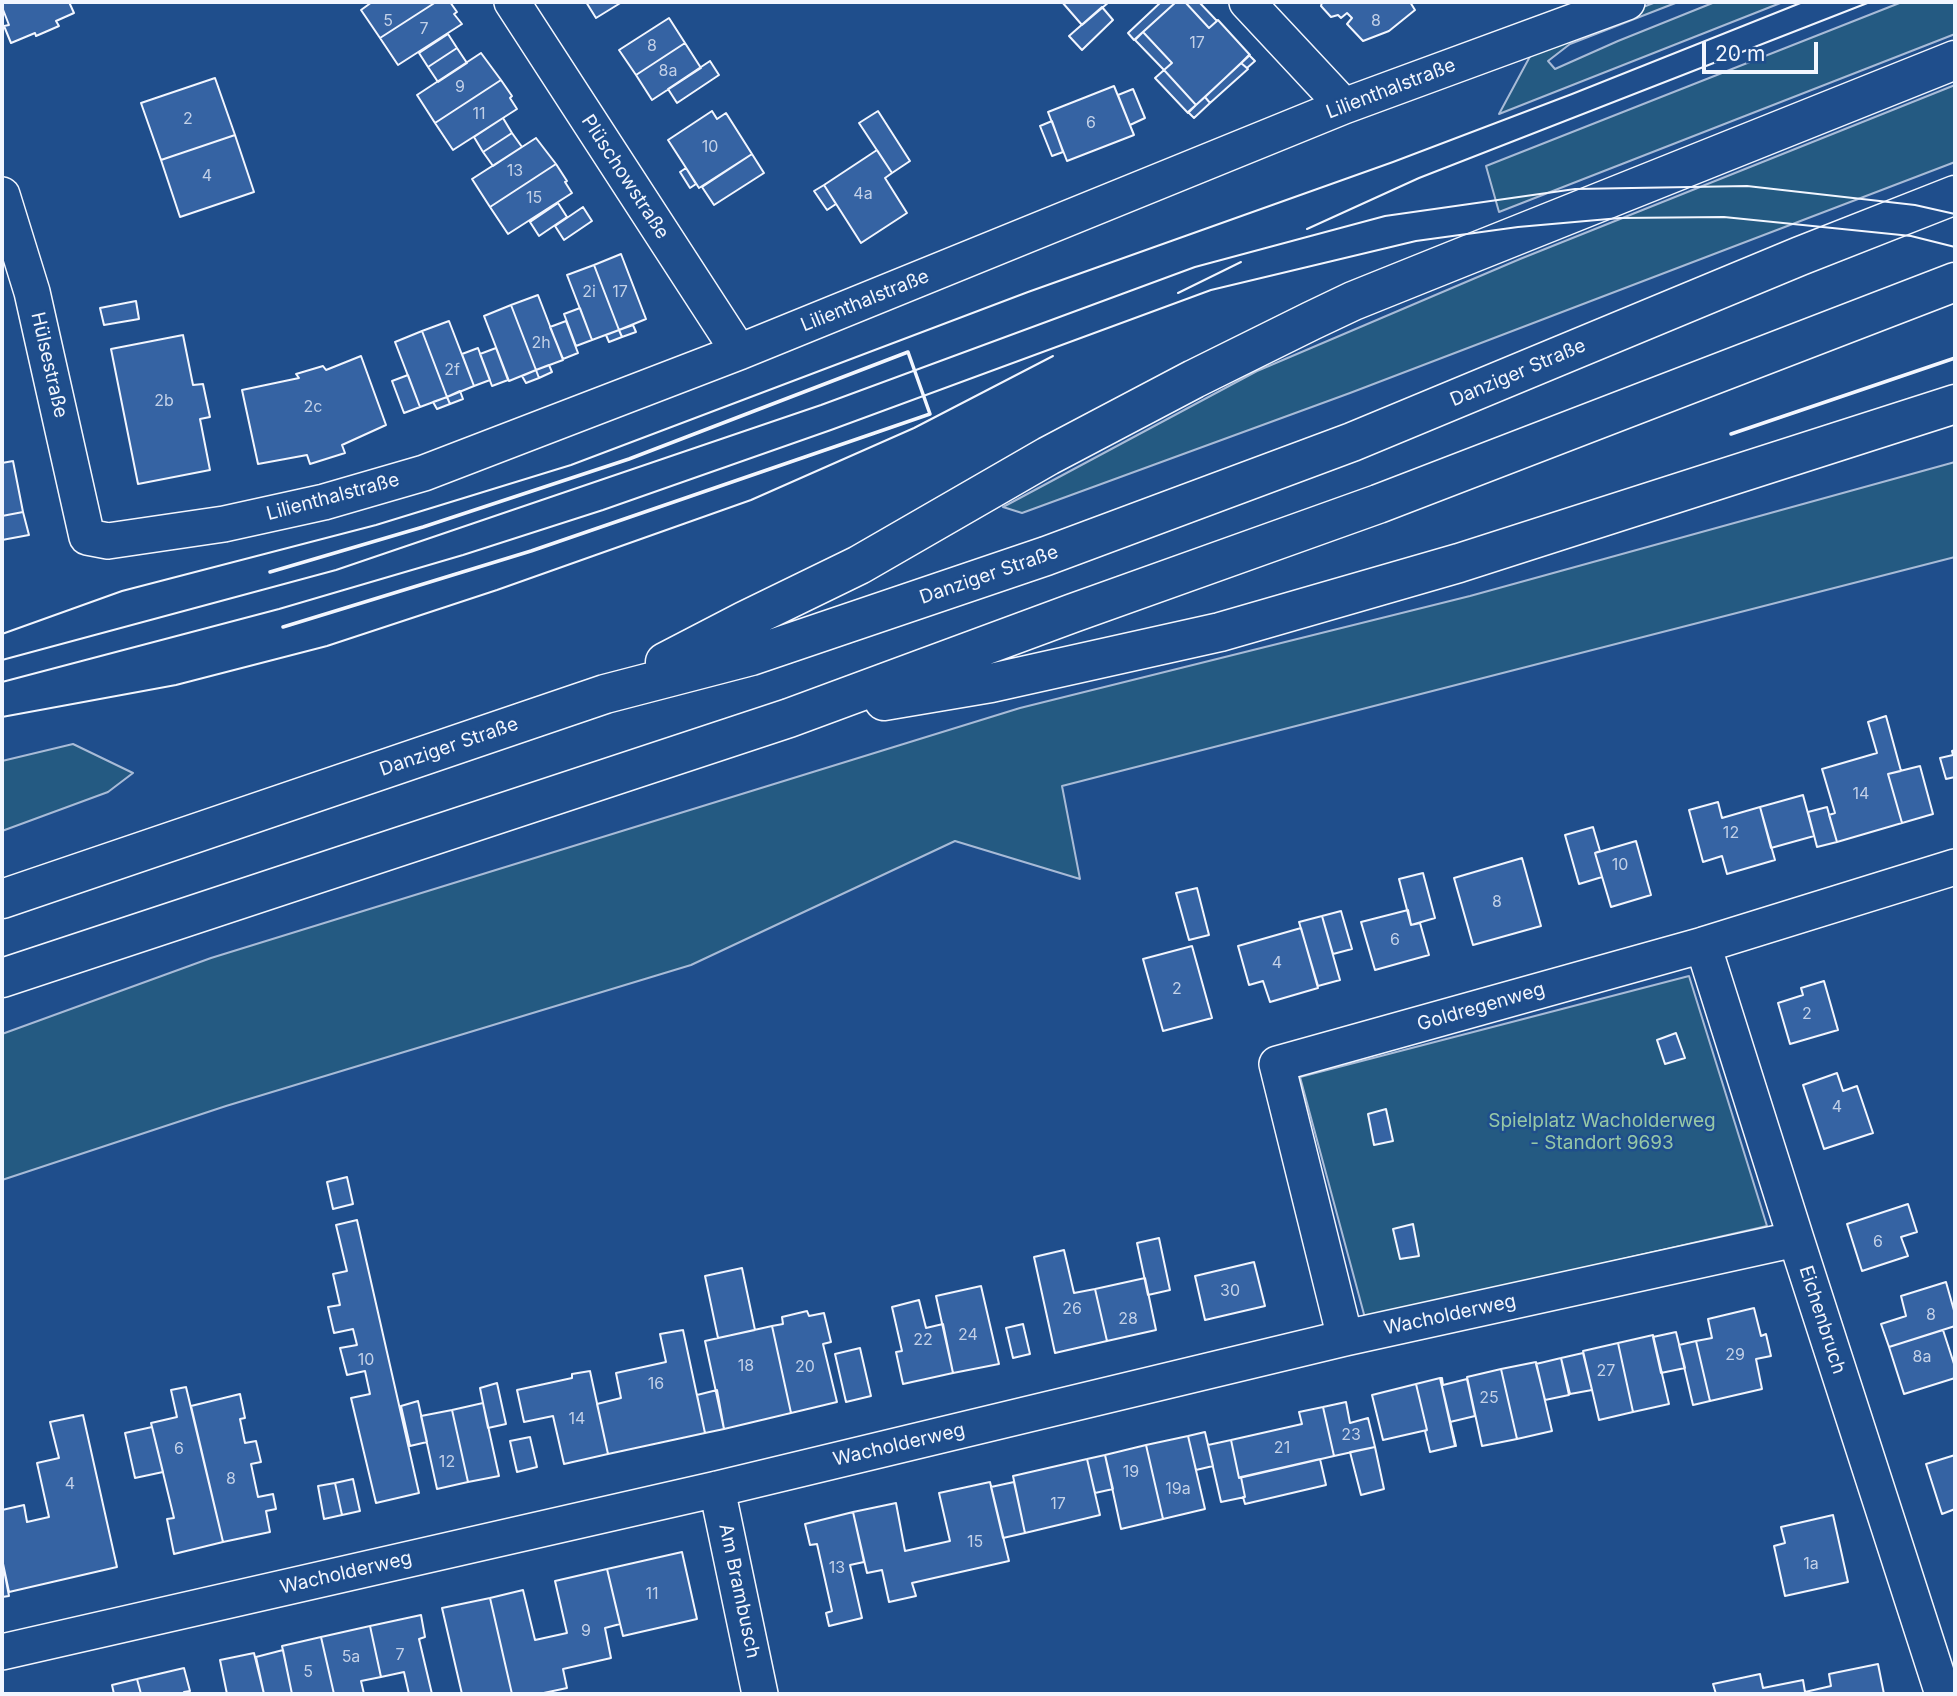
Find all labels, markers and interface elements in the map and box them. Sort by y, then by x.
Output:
house number: 5 [383,11,393,31]
house number: 8 [1371,11,1381,31]
house number: 7 [419,19,429,39]
scale bar [1705,28,1820,72]
house number: 17 [1189,33,1205,53]
house number: 8 [647,36,657,56]
text: 20 m [1715,41,1765,66]
street label: Lilienthalstraße [1323,54,1459,124]
house number: 8a [659,61,677,81]
house number: 9 [455,77,465,97]
house number: 11 [472,104,486,124]
house number: 2 [183,109,193,129]
street label: Plüschowstraße [576,111,674,243]
house number: 6 [1086,113,1096,133]
house number: 10 [702,137,718,157]
house number: 13 [507,161,523,181]
house number: 4 [202,166,212,186]
house number: 4a [853,184,873,204]
house number: 15 [526,188,542,208]
street label: Lilienthalstraße [797,265,933,337]
house number: 2i [582,282,596,302]
house number: 17 [612,282,628,302]
street label: Hülsestraße [26,310,72,420]
house number: 2h [531,333,551,353]
street label: Danziger Straße [1447,334,1589,412]
house number: 2f [444,360,460,380]
house number: 2b [154,391,174,411]
house number: 2c [304,397,322,417]
street label: Lilienthalstraße [264,468,402,526]
street label: Danziger Straße [917,541,1061,609]
street label: Danziger Straße [377,713,521,781]
house number: 14 [1853,784,1869,804]
house number: 12 [1723,823,1739,843]
house number: 10 [1612,855,1628,875]
house number: 8 [1492,892,1502,912]
house number: 6 [1390,930,1400,950]
house number: 4 [1272,953,1282,973]
street label: Goldregenweg [1415,978,1547,1036]
house number: 2 [1172,979,1182,999]
house number: 2 [1802,1004,1812,1024]
house number: 4 [1832,1097,1842,1117]
park label: Spielplatz Wacholderweg - Standort 9693 [1488,1110,1716,1154]
house number: 6 [1873,1232,1883,1252]
street label: Eichenbruch [1794,1263,1850,1377]
house number: 30 [1220,1281,1240,1301]
street label: Wacholderweg [1382,1290,1518,1340]
house number: 26 [1062,1299,1082,1319]
house number: 8 [1926,1305,1936,1325]
house number: 28 [1118,1309,1138,1329]
house number: 24 [958,1325,978,1345]
house number: 22 [913,1330,933,1350]
house number: 29 [1725,1345,1745,1365]
house number: 8a [1913,1347,1931,1367]
house number: 10 [358,1350,374,1370]
house number: 18 [738,1356,754,1376]
house number: 20 [795,1357,815,1377]
house number: 27 [1597,1361,1615,1381]
house number: 16 [648,1374,664,1394]
house number: 25 [1479,1388,1499,1408]
house number: 14 [569,1409,585,1429]
street label: Wacholderweg [831,1419,967,1471]
house number: 23 [1341,1425,1361,1445]
house number: 21 [1274,1438,1290,1458]
house number: 6 [174,1439,184,1459]
house number: 12 [439,1452,455,1472]
house number: 19 [1123,1462,1139,1482]
house number: 8 [226,1469,236,1489]
house number: 4 [65,1474,75,1494]
house number: 19a [1165,1479,1191,1499]
house number: 17 [1050,1494,1066,1514]
street label: Am Brambusch [714,1522,764,1660]
house number: 15 [967,1532,983,1552]
street label: Wacholderweg [278,1547,414,1599]
house number: 1a [1803,1554,1819,1574]
house number: 13 [829,1558,845,1578]
house number: 11 [645,1584,659,1604]
house number: 9 [581,1621,591,1641]
house number: 7 [395,1645,405,1665]
house number: 5a [342,1647,360,1667]
house number: 5 [303,1662,313,1682]

